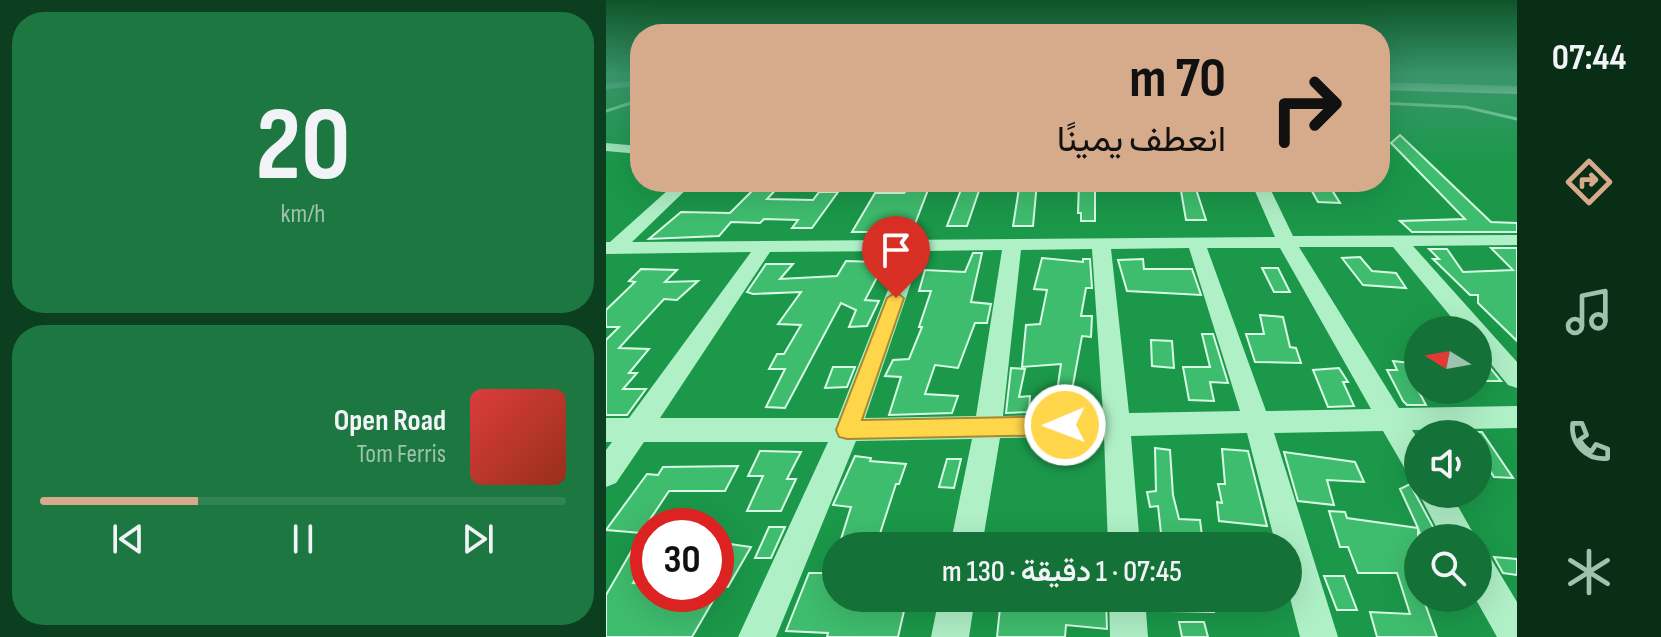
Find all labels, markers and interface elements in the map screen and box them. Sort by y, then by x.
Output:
text: 07:44 [1552,37,1626,80]
text: 70 m [1129,46,1226,113]
icon: right [1254,56,1358,160]
text: 20 [255,84,351,209]
text: انعطف يمينًا [1057,119,1226,162]
icon: directions [1561,154,1617,210]
text: km/h [281,199,325,230]
pin [862,216,930,298]
icon: arrive [874,228,918,272]
icon: music [1561,284,1617,340]
north arrow [1404,316,1492,404]
map controls [1404,316,1492,612]
position arrow [1023,383,1107,467]
text: Open Road [334,403,446,439]
icon: phone [1561,414,1617,470]
button: sound [1404,420,1492,508]
text: Tom Ferris [357,439,446,470]
speed limit sign: 30 [630,508,734,612]
icon: previous [106,517,150,561]
icon: pause [281,517,325,561]
icon: next [456,517,500,561]
button: search [1404,524,1492,612]
icon: climate [1561,544,1617,600]
text: 07:45 · 1 دقيقة · 130 m [942,554,1182,590]

